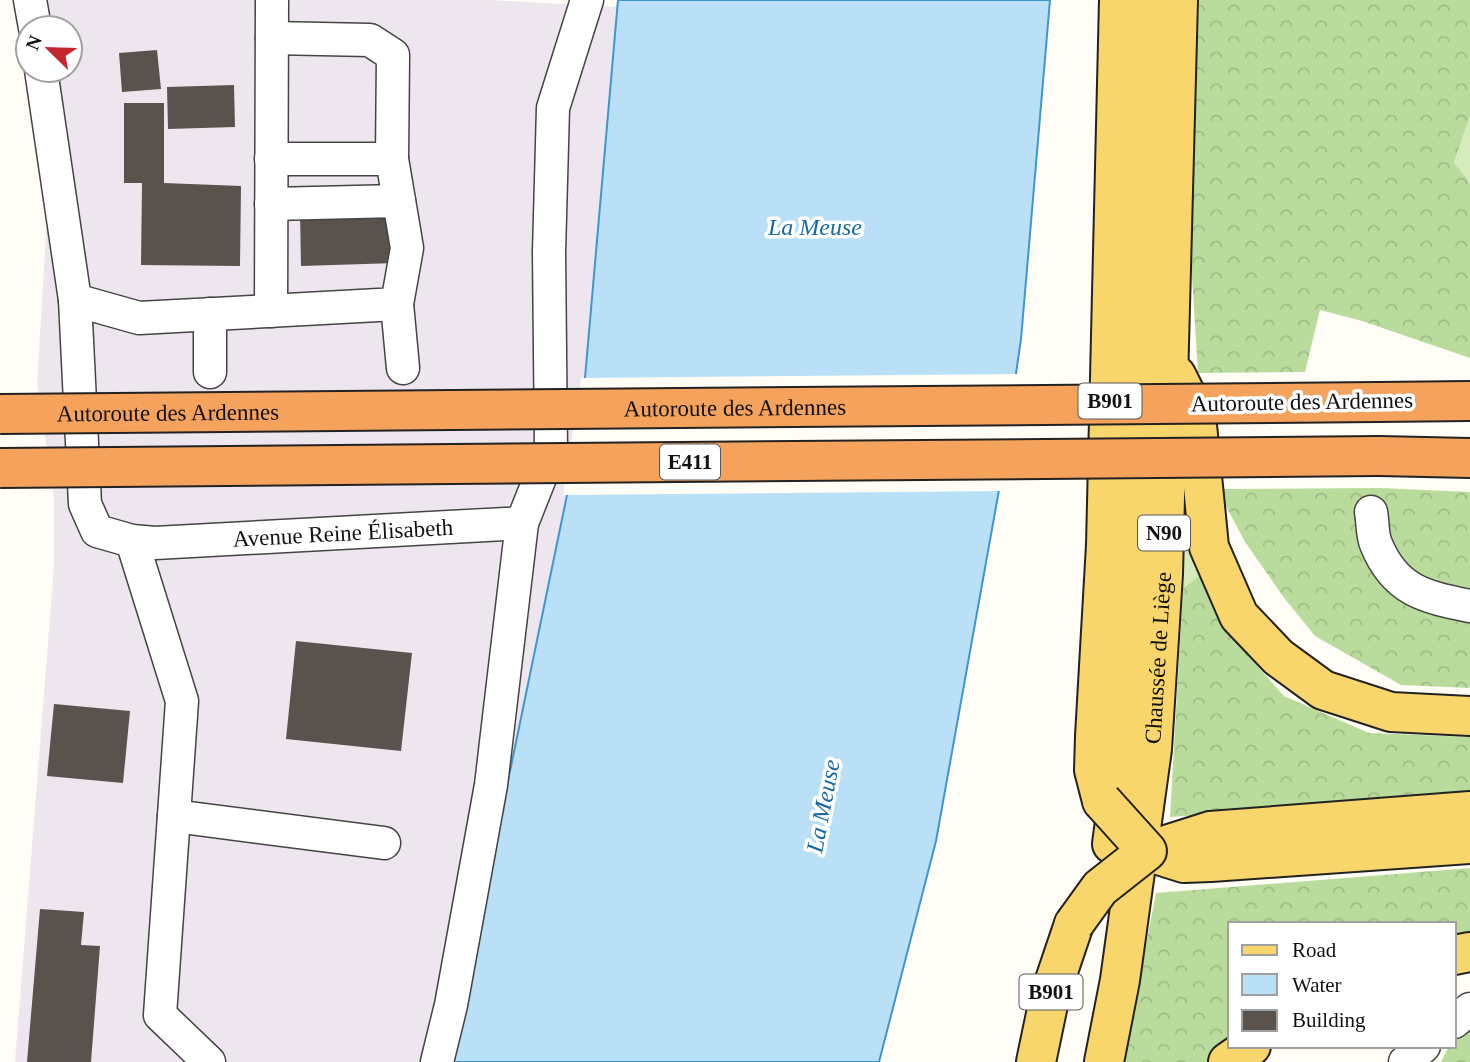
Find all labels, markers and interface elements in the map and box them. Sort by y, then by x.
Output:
north arrow [14,14,84,84]
text: N [21,32,46,53]
water label: La Meuse [767,214,862,240]
road number: B901 [1078,384,1142,418]
street label: Autoroute des Ardennes [1191,388,1413,416]
street label: Autoroute des Ardennes [624,394,846,421]
street label: Autoroute des Ardennes [57,399,279,426]
road number: E411 [660,444,720,480]
street label: Avenue Reine Élisabeth [232,514,454,551]
road number: N90 [1138,516,1190,550]
street label: Chaussée de Liège [1140,571,1176,745]
water label: La Meuse [801,757,845,856]
legend [1228,922,1456,1048]
text: Road [1292,938,1337,962]
text: Water [1292,973,1342,997]
road number: B901 [1020,974,1082,1010]
text: Building [1292,1008,1366,1032]

